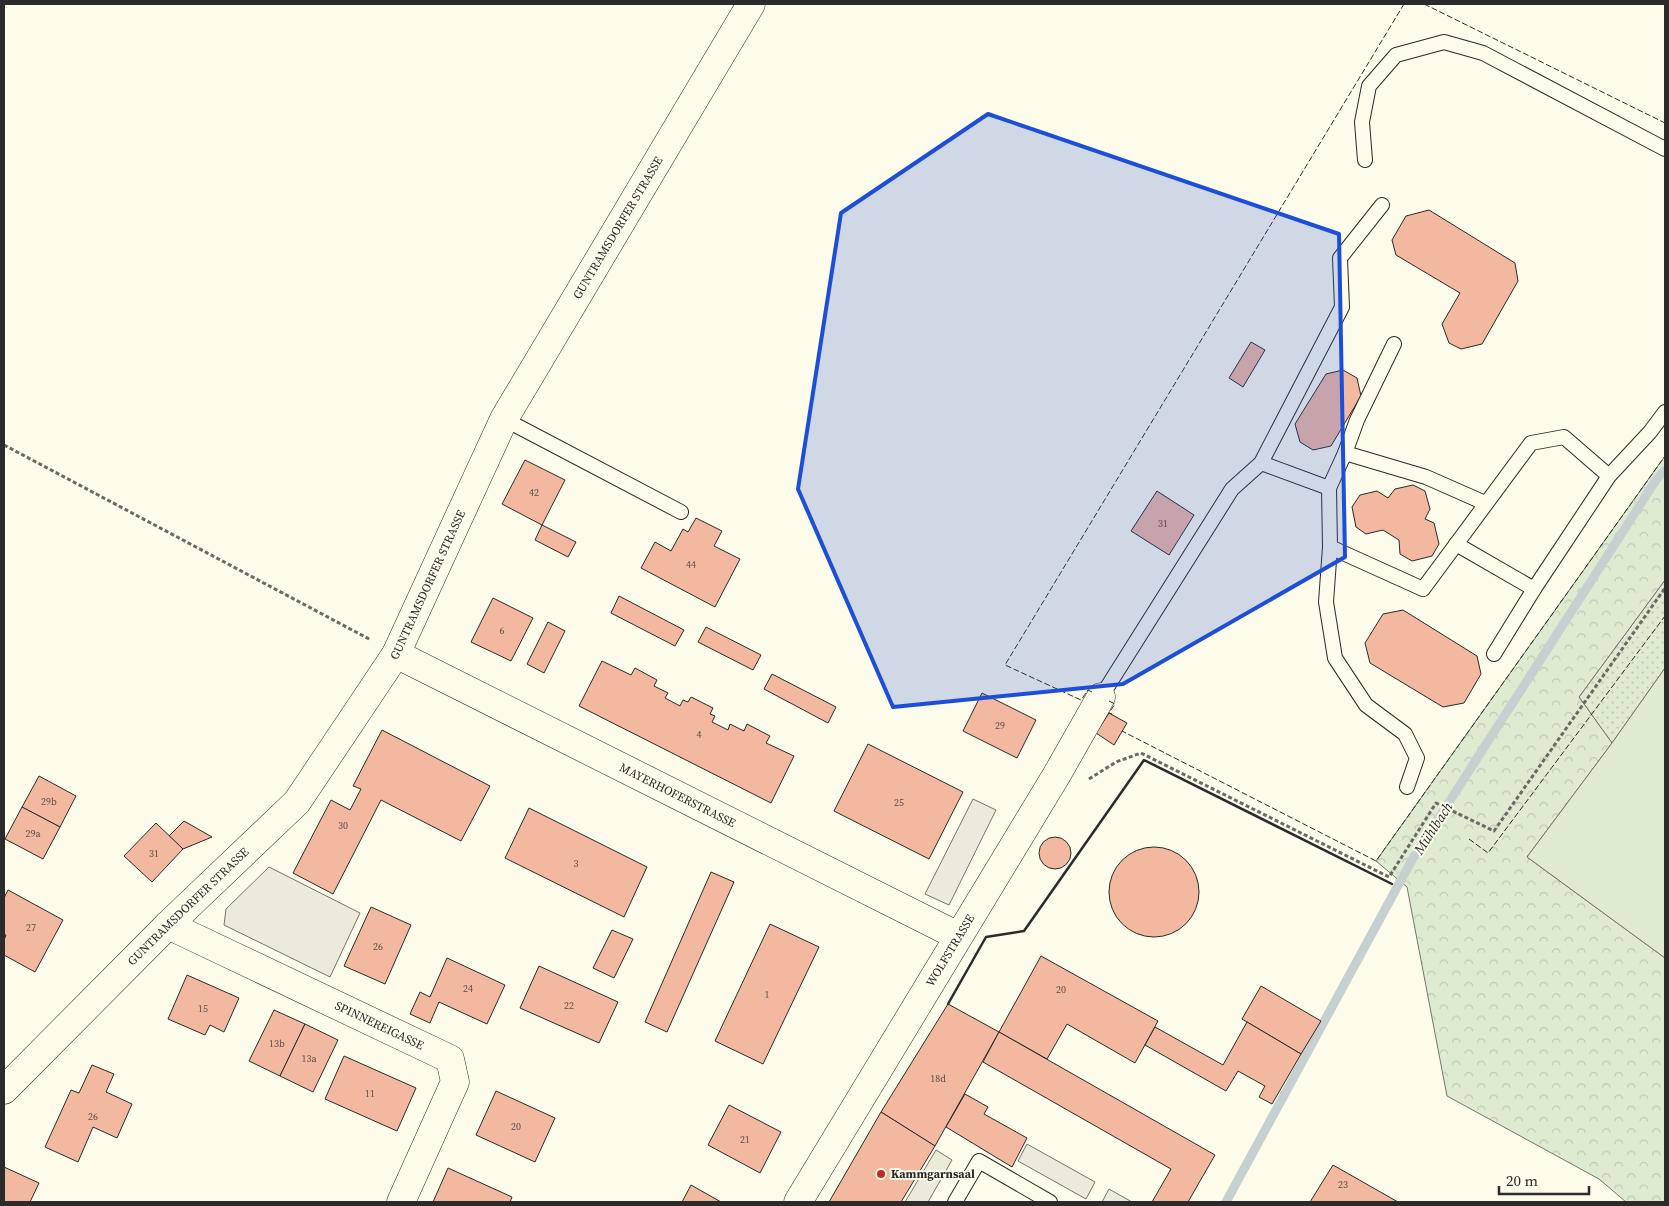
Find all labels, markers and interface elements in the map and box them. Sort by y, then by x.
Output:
street label: GUNTRAMSDORFER STRASSE [569,154,666,302]
house number: 42 [529,486,539,499]
street label: GUNTRAMSDORFER STRASSE [386,507,469,663]
house number: 31 [1158,517,1168,530]
house number: 44 [686,558,696,571]
house number: 6 [500,624,505,637]
house number: 29 [995,719,1005,732]
house number: 4 [697,728,702,741]
street label: MAYERHOFERSTRASSE [617,759,738,831]
house number: 29b [41,795,57,808]
house number: 25 [894,796,904,809]
water label: Mühlbach [1408,798,1458,859]
house number: 30 [338,819,348,832]
house number: 29a [25,827,41,840]
street label: GUNTRAMSDORFER STRASSE [124,844,252,969]
house number: 31 [149,847,159,860]
house number: 3 [574,857,579,870]
street label: WOLFSTRASSE [922,911,978,990]
house number: 27 [26,921,36,934]
house number: 26 [373,940,383,953]
house number: 24 [463,982,473,995]
house number: 20 [1056,983,1066,996]
house number: 1 [765,988,770,1001]
street label: SPINNEREIGASSE [332,997,427,1053]
house number: 22 [564,999,574,1012]
house number: 15 [198,1002,208,1015]
house number: 13b [269,1037,285,1050]
house number: 13a [301,1052,317,1065]
house number: 18d [930,1072,946,1085]
house number: 11 [365,1087,375,1100]
house number: 26 [88,1110,98,1123]
house number: 20 [511,1120,521,1133]
house number: 21 [740,1133,750,1146]
scale bar [1499,1164,1589,1196]
place label: Kammgarnsaal [891,1166,975,1182]
marker: Kammgarnsaal [875,1168,887,1180]
text: 20 m [1506,1170,1538,1191]
house number: 23 [1338,1178,1348,1191]

